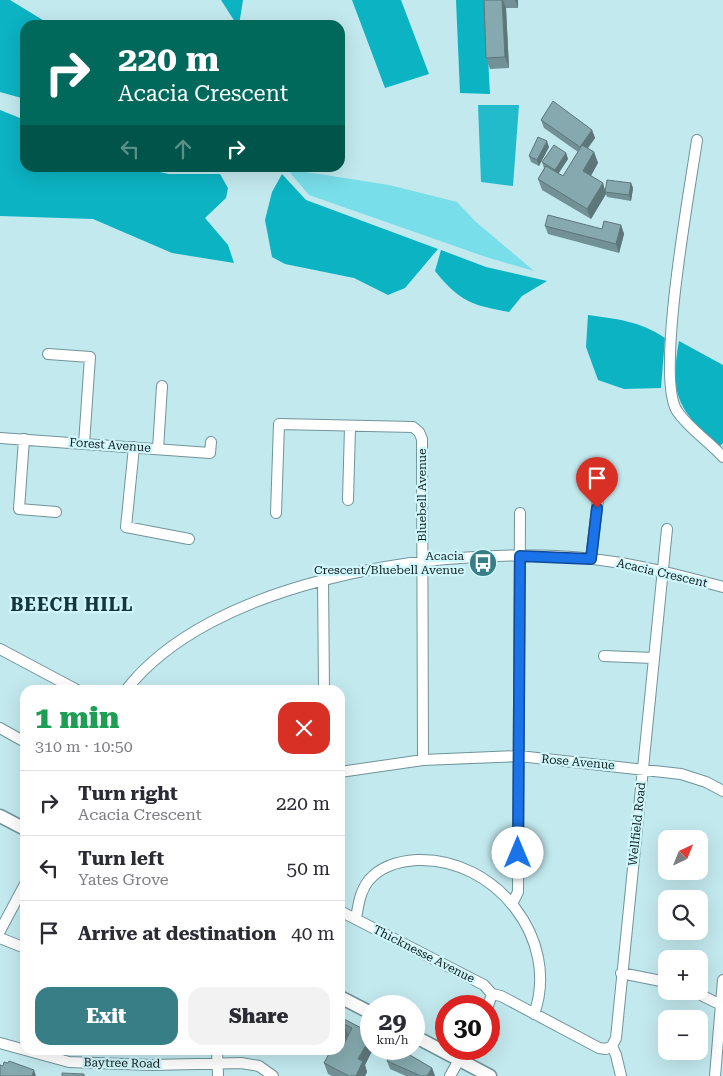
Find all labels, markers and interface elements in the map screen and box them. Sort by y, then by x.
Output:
text: 220 m [118,39,219,80]
icon: right [35,40,100,105]
text: Acacia Crescent [118,81,288,106]
icon: left [116,135,144,163]
icon: ahead [169,135,197,163]
icon: right [222,135,250,163]
street label: Forest Avenue [69,435,152,455]
street label: Bluebell Avenue [415,448,429,542]
pin [576,457,618,508]
icon: arrive [583,464,611,492]
bus stop icon: Acacia Crescent/Bluebell Avenue [468,548,498,578]
place label: Acacia Crescent/Bluebell Avenue [314,549,464,577]
street label: Acacia Crescent [615,556,709,590]
district label: BEECH HILL [10,594,134,615]
text: 1 min [35,700,119,735]
button: close [278,702,330,754]
text: 310 m · 10:50 [35,737,133,756]
street label: Rose Avenue [541,752,616,772]
street label: Wellfield Road [626,781,648,867]
text: Turn right [78,782,178,805]
icon: right [35,789,63,817]
text: 220 m [276,792,330,815]
text: Acacia Crescent [78,805,202,824]
position arrow [491,826,543,878]
north arrow [658,830,708,880]
map controls [658,830,708,1060]
text: Turn left [78,847,164,870]
icon: left [35,854,63,882]
text: 50 m [287,857,330,880]
text: Yates Grove [78,870,169,889]
button: search [658,890,708,940]
icon: arrive [35,919,63,947]
text: Arrive at destination [78,922,276,945]
text: 40 m [291,922,335,945]
street label: Thicknesse Avenue [371,922,478,986]
button: + [658,950,708,1000]
button: Exit [35,987,178,1045]
button: Share [188,987,330,1045]
speed limit sign: 30 [435,995,500,1060]
text: 29 [378,1007,407,1036]
button: − [658,1010,708,1060]
text: km/h [376,1033,409,1047]
street label: Baytree Road [84,1055,161,1071]

